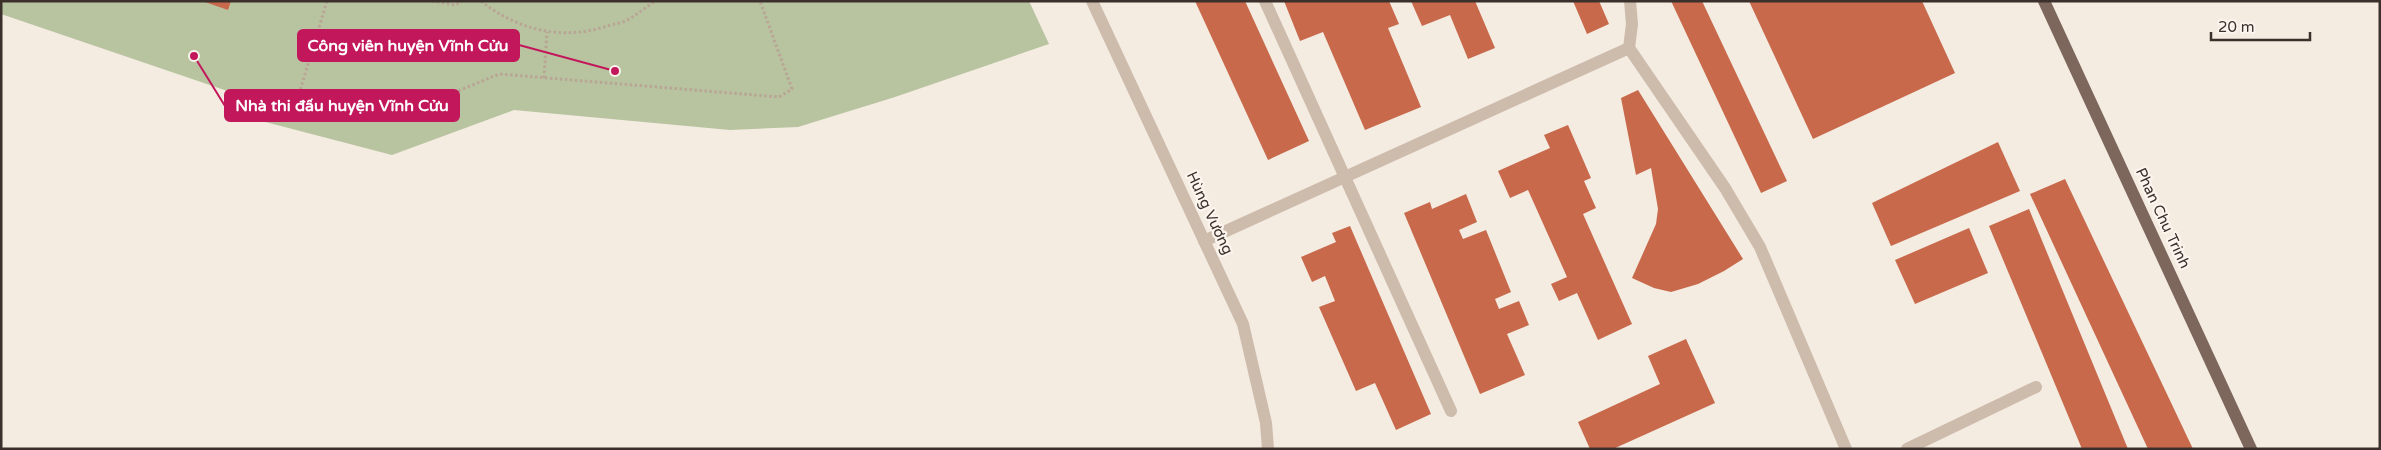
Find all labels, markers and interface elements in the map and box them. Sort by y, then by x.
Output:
scale bar [2211,10,2310,42]
text: 20 m [2218,18,2255,36]
callout: Công viên huyện Vĩnh Cửu [298,30,519,61]
text: Công viên huyện Vĩnh Cửu [308,36,508,56]
callout: Nhà thi đấu huyện Vĩnh Cửu [225,90,459,121]
text: Nhà thi đấu huyện Vĩnh Cửu [235,96,449,116]
street label: Phan Chu Trinh [2132,165,2194,271]
street label: Hùng Vương [1183,169,1237,257]

